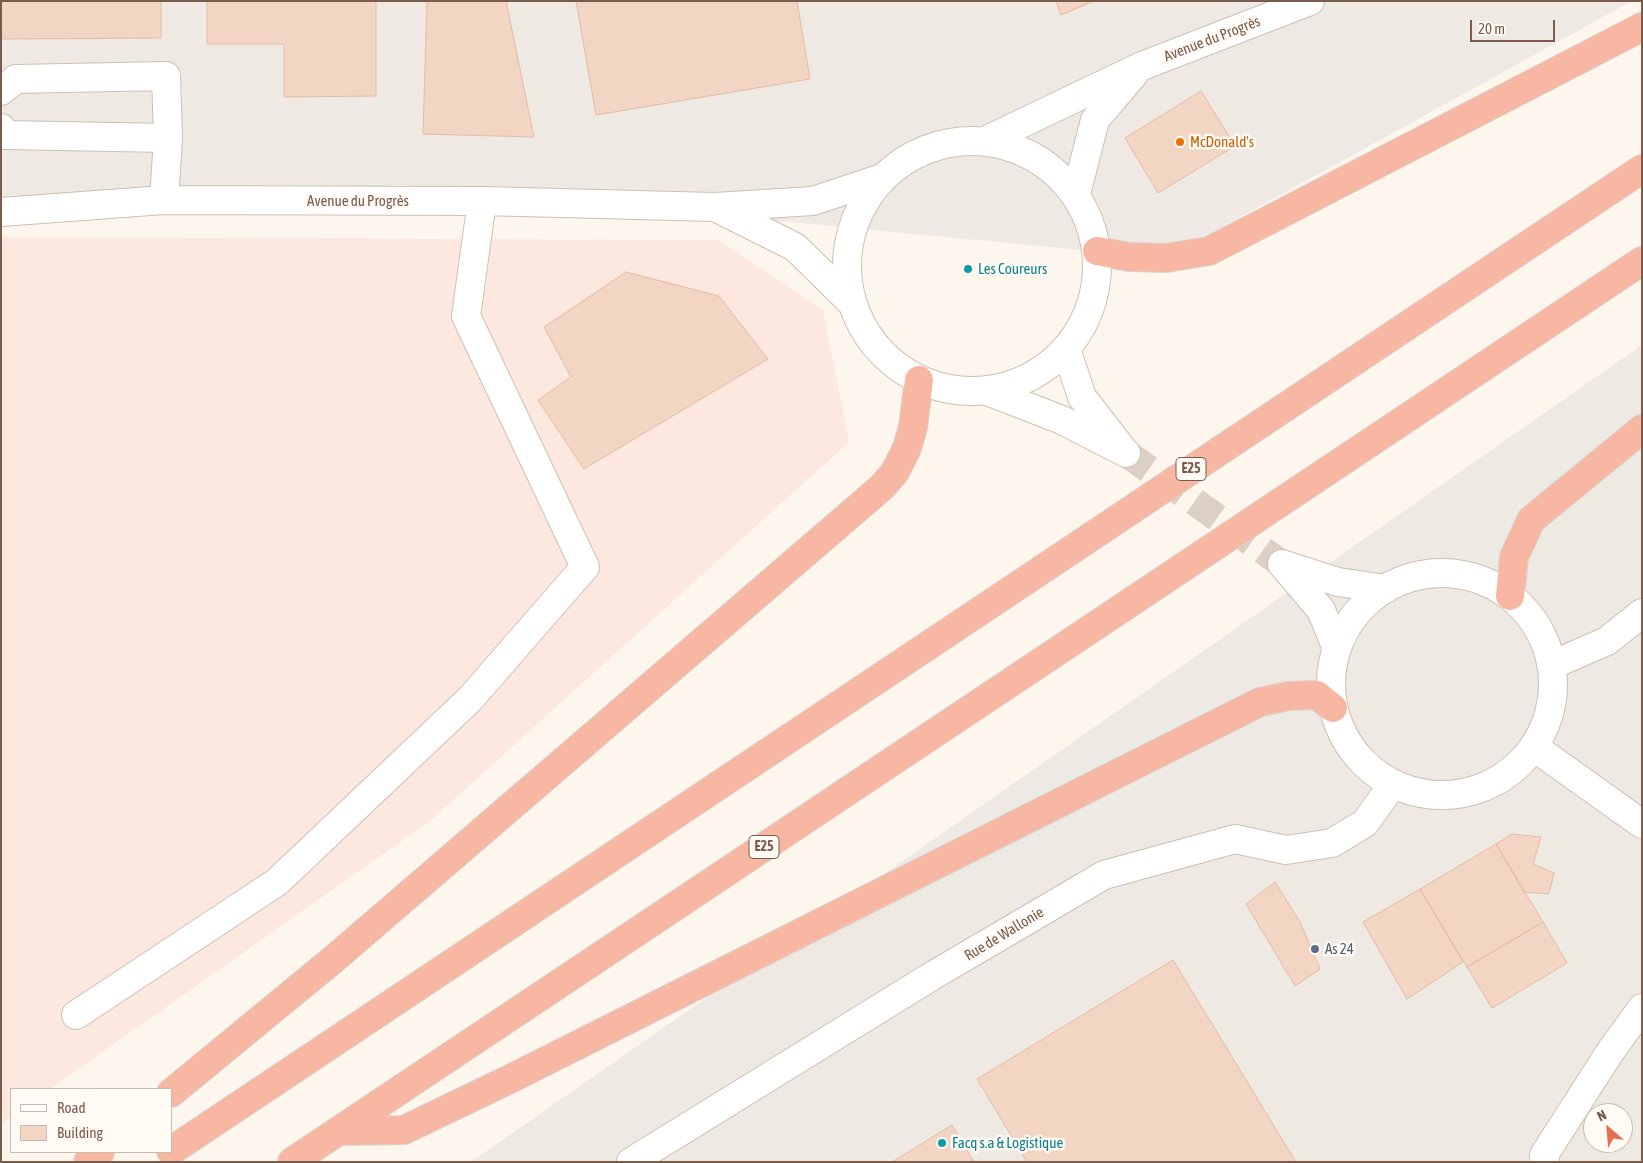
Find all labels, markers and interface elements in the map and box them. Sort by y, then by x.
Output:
scale bar [1473,10,1558,42]
street label: Avenue du Progrès [1161,12,1263,66]
text: 20 m [1478,20,1505,37]
place label: McDonald's [1190,133,1254,151]
marker: McDonald's [1174,136,1186,148]
street label: Avenue du Progrès [307,192,409,210]
place label: Les Coureurs [978,260,1047,278]
marker: Les Coureurs [962,263,974,275]
road number: E25 [1176,458,1206,480]
road number: E25 [749,836,779,859]
street label: Rue de Wallonie [961,903,1047,965]
place label: As 24 [1325,940,1354,958]
marker: As 24 [1309,943,1321,955]
legend [10,1088,172,1153]
text: Road [57,1099,86,1116]
north arrow [1583,1103,1633,1153]
text: N [1594,1107,1609,1125]
text: Building [57,1124,103,1141]
place label: Facq s.a & Logistique [952,1134,1063,1152]
marker: Facq s.a & Logistique [936,1137,948,1149]

